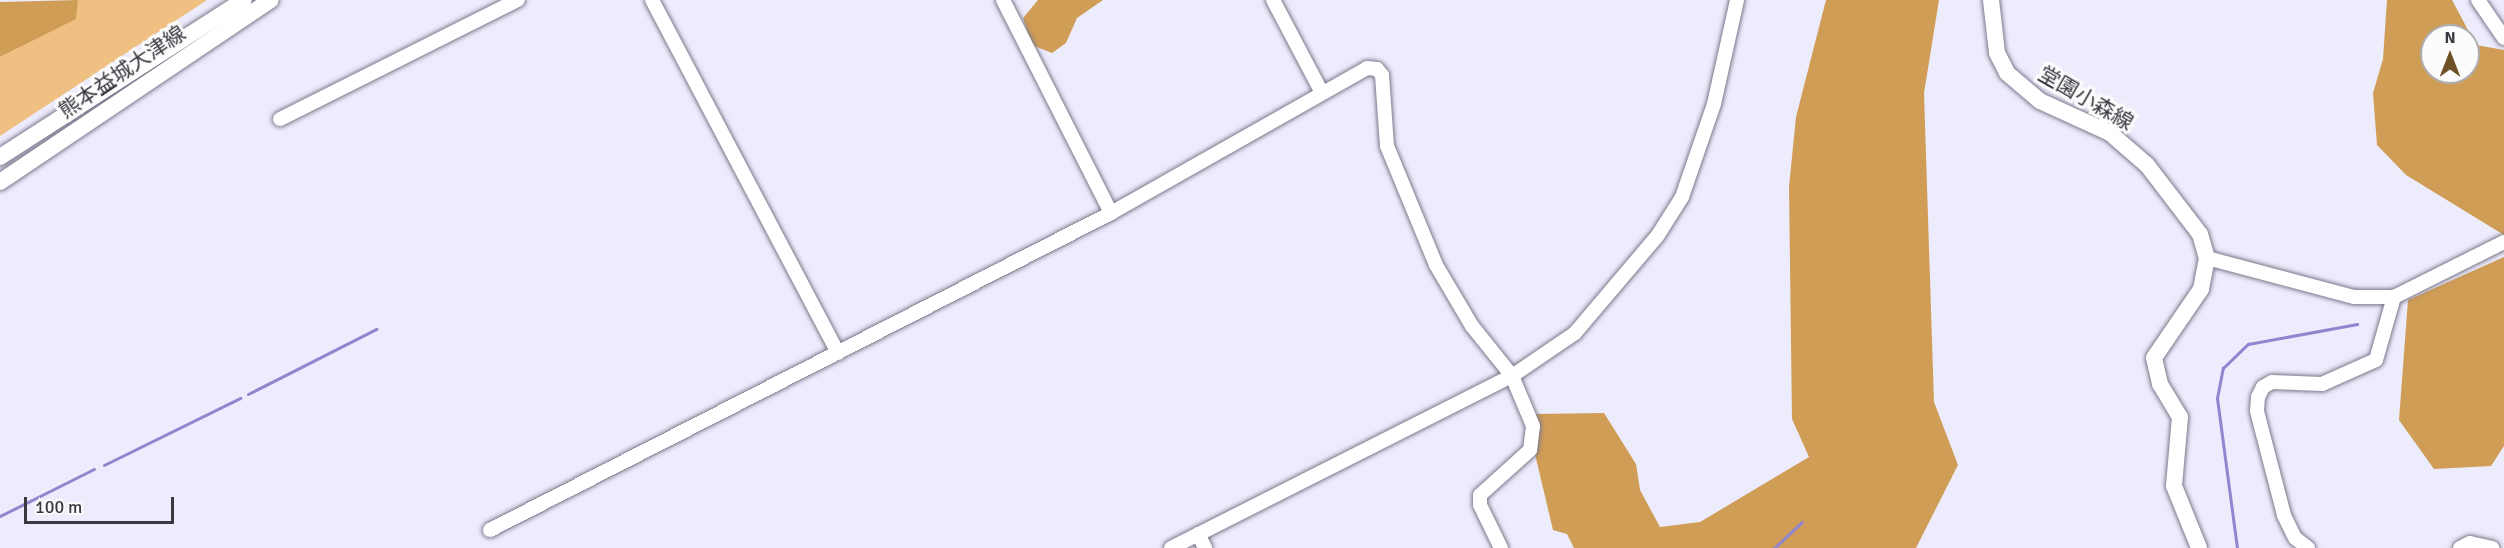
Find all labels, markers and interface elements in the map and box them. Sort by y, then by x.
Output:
street label: 熊本益城大津線 [54,20,190,124]
north arrow [2420,24,2480,84]
text: N [2444,28,2456,48]
street label: 堂園小森線 [2034,61,2138,135]
scale bar [27,485,177,523]
text: 100 m [35,496,82,518]

